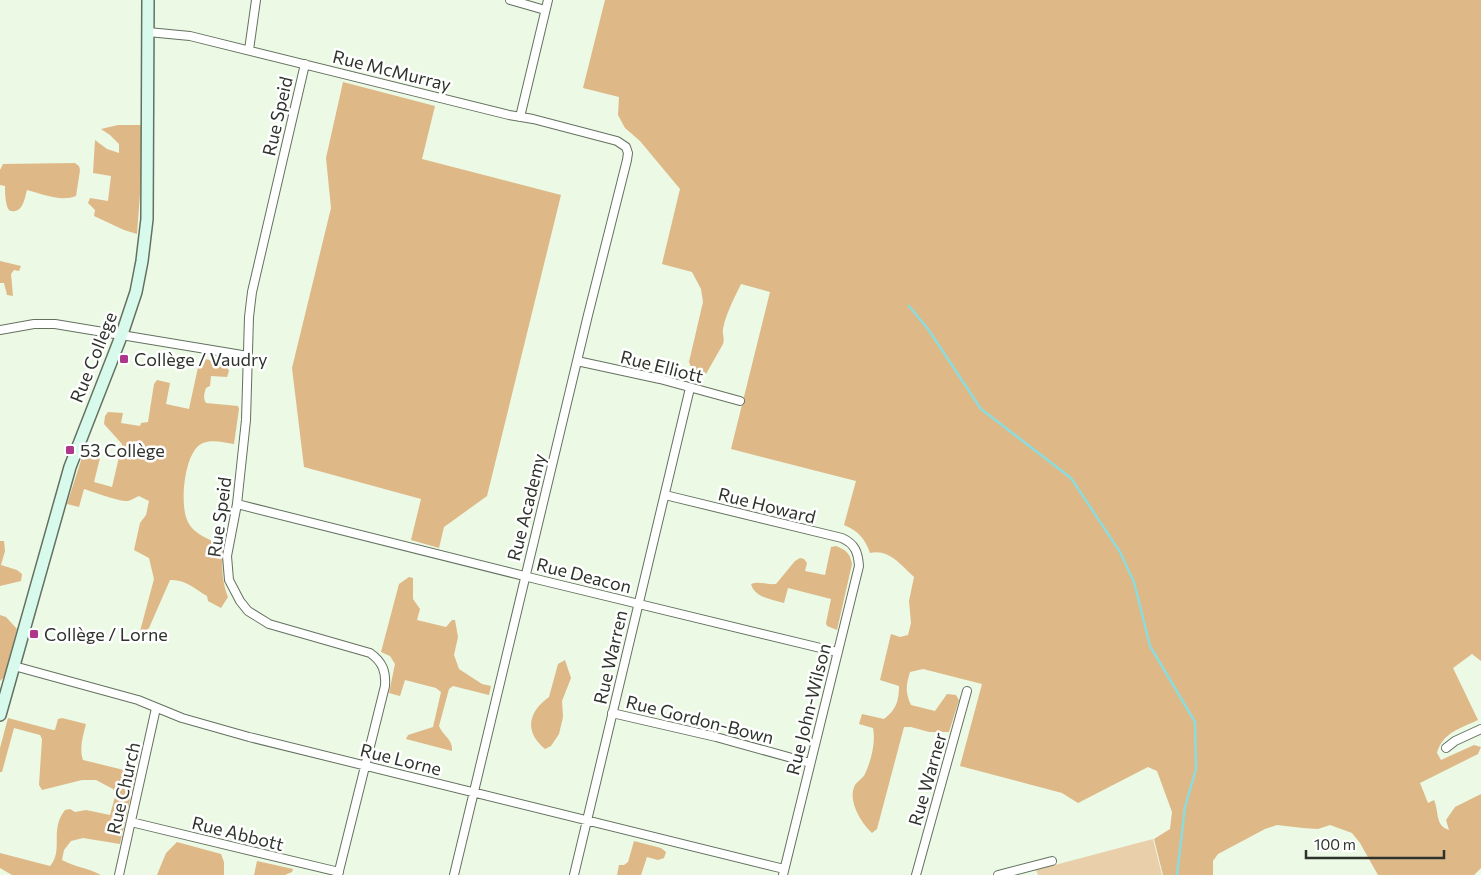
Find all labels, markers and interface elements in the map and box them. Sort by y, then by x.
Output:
street label: Rue McMurray [331,45,453,95]
street label: Rue Speid [257,74,297,158]
street label: Rue College [65,308,121,406]
street label: Rue Elliott [618,345,706,387]
place label: Collège / Vaudry [134,348,267,370]
marker: Collège / Vaudry [118,353,130,365]
place label: 53 Collège [80,439,165,461]
marker: 53 Collège [64,444,76,456]
street label: Rue Academy [502,451,550,563]
street label: Rue Speid [202,476,236,558]
street label: Rue Howard [716,482,818,528]
street label: Rue Deacon [534,553,634,597]
street label: Rue Warren [589,608,631,706]
place label: Collège / Lorne [44,623,168,645]
marker: Collège / Lorne [28,628,40,640]
street label: Rue John-Wilson [781,641,835,777]
street label: Rue Gordon-Bown [624,690,776,748]
street label: Rue Warner [903,730,951,828]
street label: Rue Lorne [358,738,444,780]
street label: Rue Church [102,740,144,836]
street label: Rue Abbott [190,811,286,855]
scale bar [1306,828,1444,860]
text: 100 m [1314,835,1356,853]

